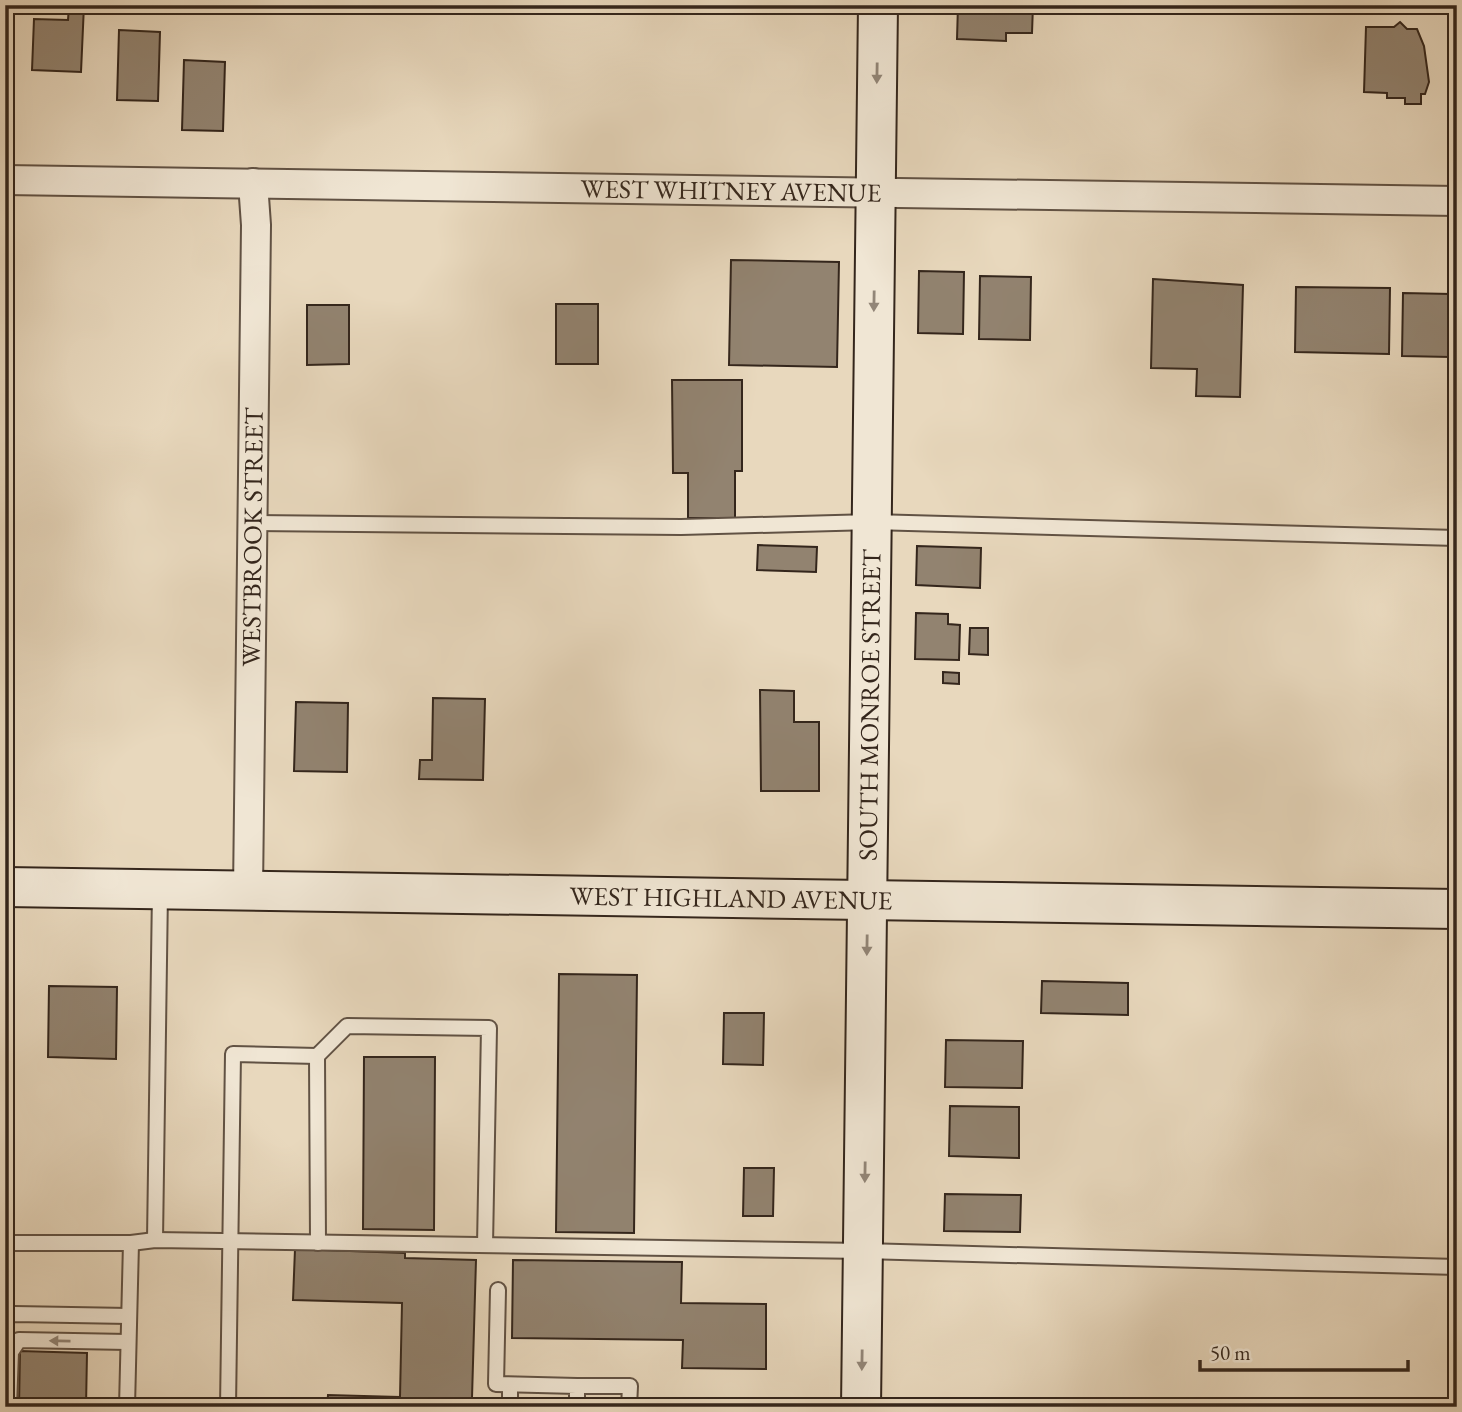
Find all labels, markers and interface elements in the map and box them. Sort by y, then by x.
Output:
one-way arrow [871,63,883,85]
street label: WEST WHITNEY AVENUE [580,171,882,210]
one-way arrow [868,290,880,312]
street label: WESTBROOK STREET [234,407,271,667]
street label: SOUTH MONROE STREET [851,548,888,861]
street label: WEST HIGHLAND AVENUE [569,879,893,917]
one-way arrow [861,934,873,956]
one-way arrow [859,1162,870,1184]
scale bar [1200,1328,1408,1372]
one-way arrow [49,1335,71,1347]
text: 50 m [1210,1339,1251,1366]
one-way arrow [856,1350,867,1372]

